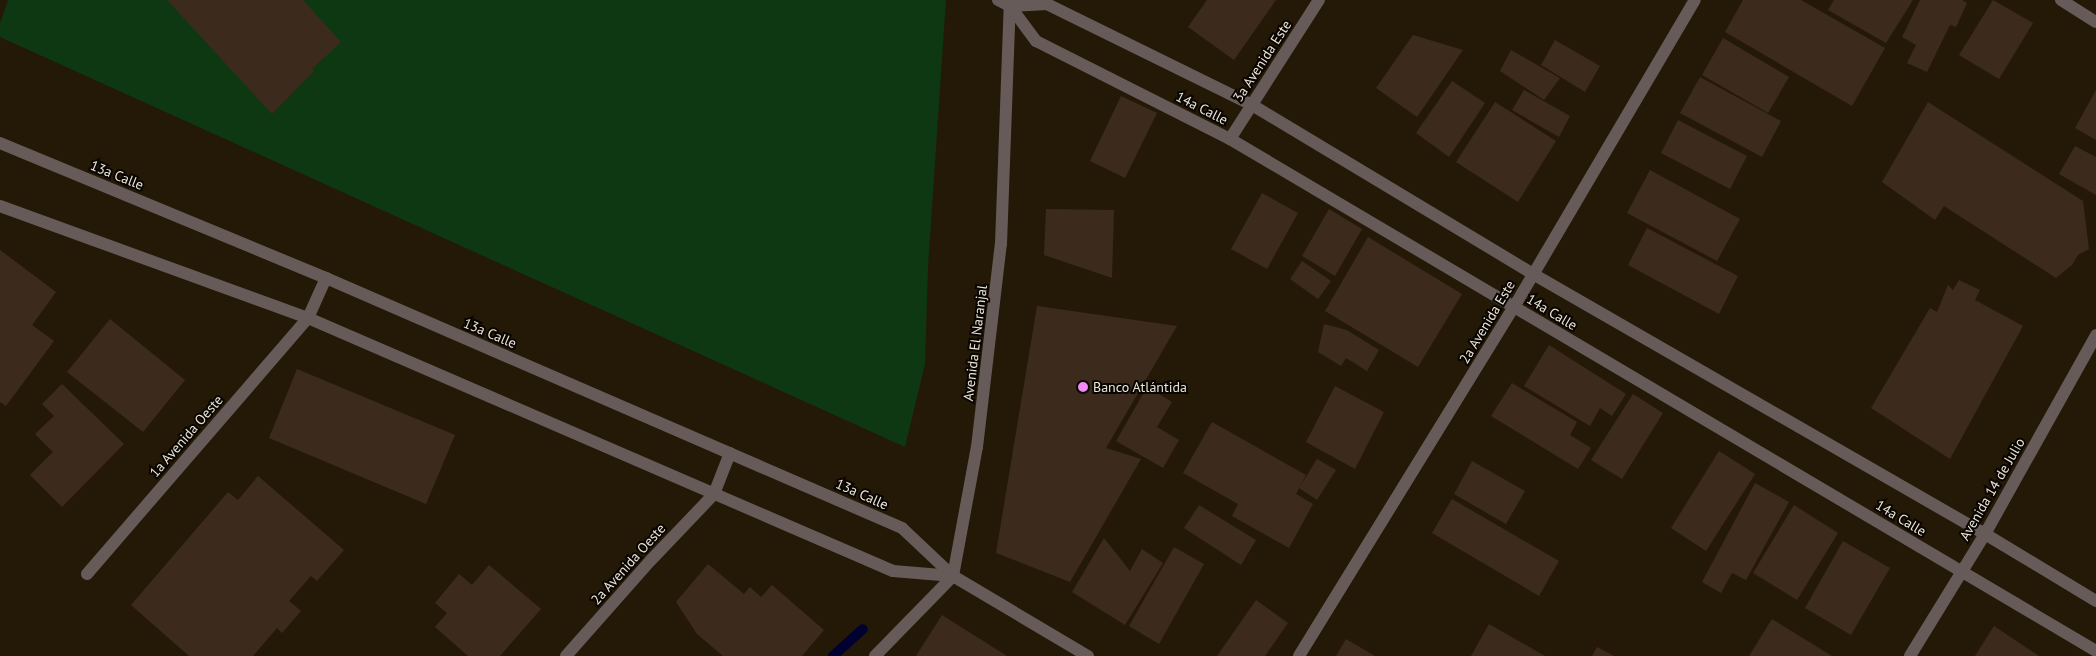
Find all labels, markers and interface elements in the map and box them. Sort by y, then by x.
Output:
street label: 3a Avenida Este [1229,17,1295,105]
street label: 14a Calle [1173,88,1231,128]
street label: 13a Calle [88,157,146,193]
street label: 2a Avenida Este [1455,277,1519,367]
street label: Avenida El Naranjal [960,284,990,402]
street label: 14a Calle [1524,290,1580,334]
street label: 13a Calle [461,314,519,352]
place label: Banco Atlántida [1093,379,1187,395]
marker: Banco Atlántida [1077,381,1089,393]
street label: 1a Avenida Oeste [146,391,226,481]
street label: Avenida 14 de Julio [1956,435,2028,543]
street label: 13a Calle [833,475,891,513]
street label: 14a Calle [1873,496,1929,540]
street label: 2a Avenida Oeste [587,520,669,608]

